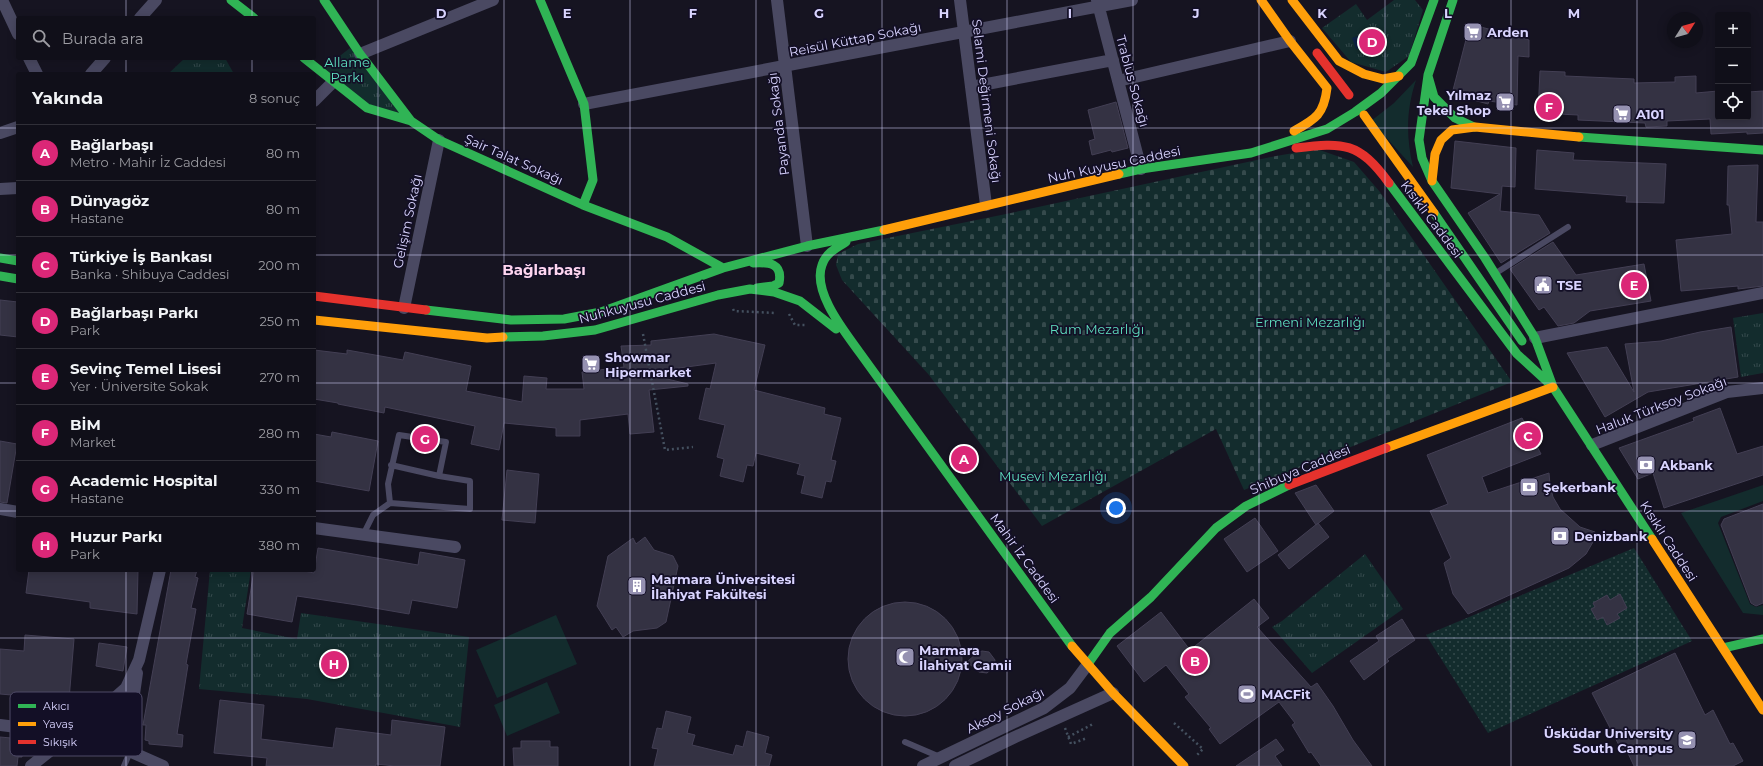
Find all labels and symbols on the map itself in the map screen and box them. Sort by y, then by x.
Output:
text: D [436,5,447,21]
text: E [563,5,572,21]
text: F [689,5,697,21]
text: G [814,5,824,21]
text: H [939,5,949,21]
text: I [1068,5,1072,21]
text: J [1191,5,1200,21]
text: K [1317,5,1327,21]
text: L [1444,5,1452,21]
text: M [1568,5,1580,21]
north arrow [1667,12,1703,48]
street label: Reisül Küttap Sokağı [788,18,922,60]
street label: Selami Değirmeni Sokağı [969,18,1005,184]
supermarket icon: Arden [1462,21,1484,43]
place label: Arden [1486,24,1529,40]
pin: D [1359,27,1385,57]
street label: Trablus Sokağı [1113,33,1153,129]
park label: Allame Parkı [324,54,370,85]
street label: Payanda Sokağı [764,72,792,176]
place label: Yılmaz Tekel Shop [1417,87,1491,118]
supermarket icon: Yılmaz Tekel Shop [1494,91,1516,113]
pin: F [1536,92,1562,122]
supermarket icon: A101 [1611,103,1633,125]
place label: A101 [1635,106,1664,122]
street label: Şair Talat Sokağı [462,130,566,188]
street label: Nuh Kuyusu Caddesi [1046,142,1182,186]
street label: Gelişim Sokağı [389,172,425,270]
street label: Kısıklı Caddesi [1398,177,1466,261]
district label: Bağlarbaşı [502,260,586,279]
pin: E [1621,270,1647,300]
public building icon: TSE [1532,274,1554,296]
street label: Nuhkuyusu Caddesi [577,277,707,327]
place label: TSE [1557,277,1582,293]
park label: Ermeni Mezarlığı [1255,314,1365,330]
park label: Rum Mezarlığı [1050,321,1144,337]
place label: Showmar Hipermarket [605,349,692,380]
supermarket icon: Showmar Hipermarket [580,353,602,375]
street label: Haluk Türksoy Sokağı [1593,373,1729,437]
pin: C [1515,421,1541,451]
pin: G [412,424,438,454]
street label: Shibuya Caddesi [1247,441,1353,497]
pin: A [951,444,977,474]
bank icon: Akbank [1635,454,1657,476]
place label: Akbank [1659,457,1713,473]
park label: Musevi Mezarlığı [999,468,1107,484]
bank icon: Şekerbank [1518,476,1540,498]
place label: Şekerbank [1543,479,1616,495]
your location [1106,498,1126,518]
street label: Kısıklı Caddesi [1637,498,1701,584]
street label: Mahir İz Caddesi [987,510,1063,606]
bank icon: Denizbank [1549,525,1571,547]
place label: Denizbank [1574,528,1648,544]
place label: Marmara Üniversitesi İlahiyat Fakültesi [651,571,795,602]
building icon: Marmara Üniversitesi İlahiyat Fakültesi [626,575,648,597]
place label: Marmara İlahiyat Camii [919,642,1012,673]
mosque icon: Marmara İlahiyat Camii [894,646,916,668]
pin: B [1182,646,1208,676]
pin: H [321,649,347,679]
street label: Aksoy Sokağı [963,683,1047,737]
sports icon: MACFit [1236,683,1258,705]
place label: MACFit [1261,686,1311,702]
legend [10,692,142,756]
text: Akıcı [43,699,70,713]
text: Yavaş [43,717,74,731]
place label: Üsküdar University South Campus [1544,725,1673,756]
school or university icon: Üsküdar University South Campus [1676,729,1698,751]
text: Sıkışık [43,735,78,749]

